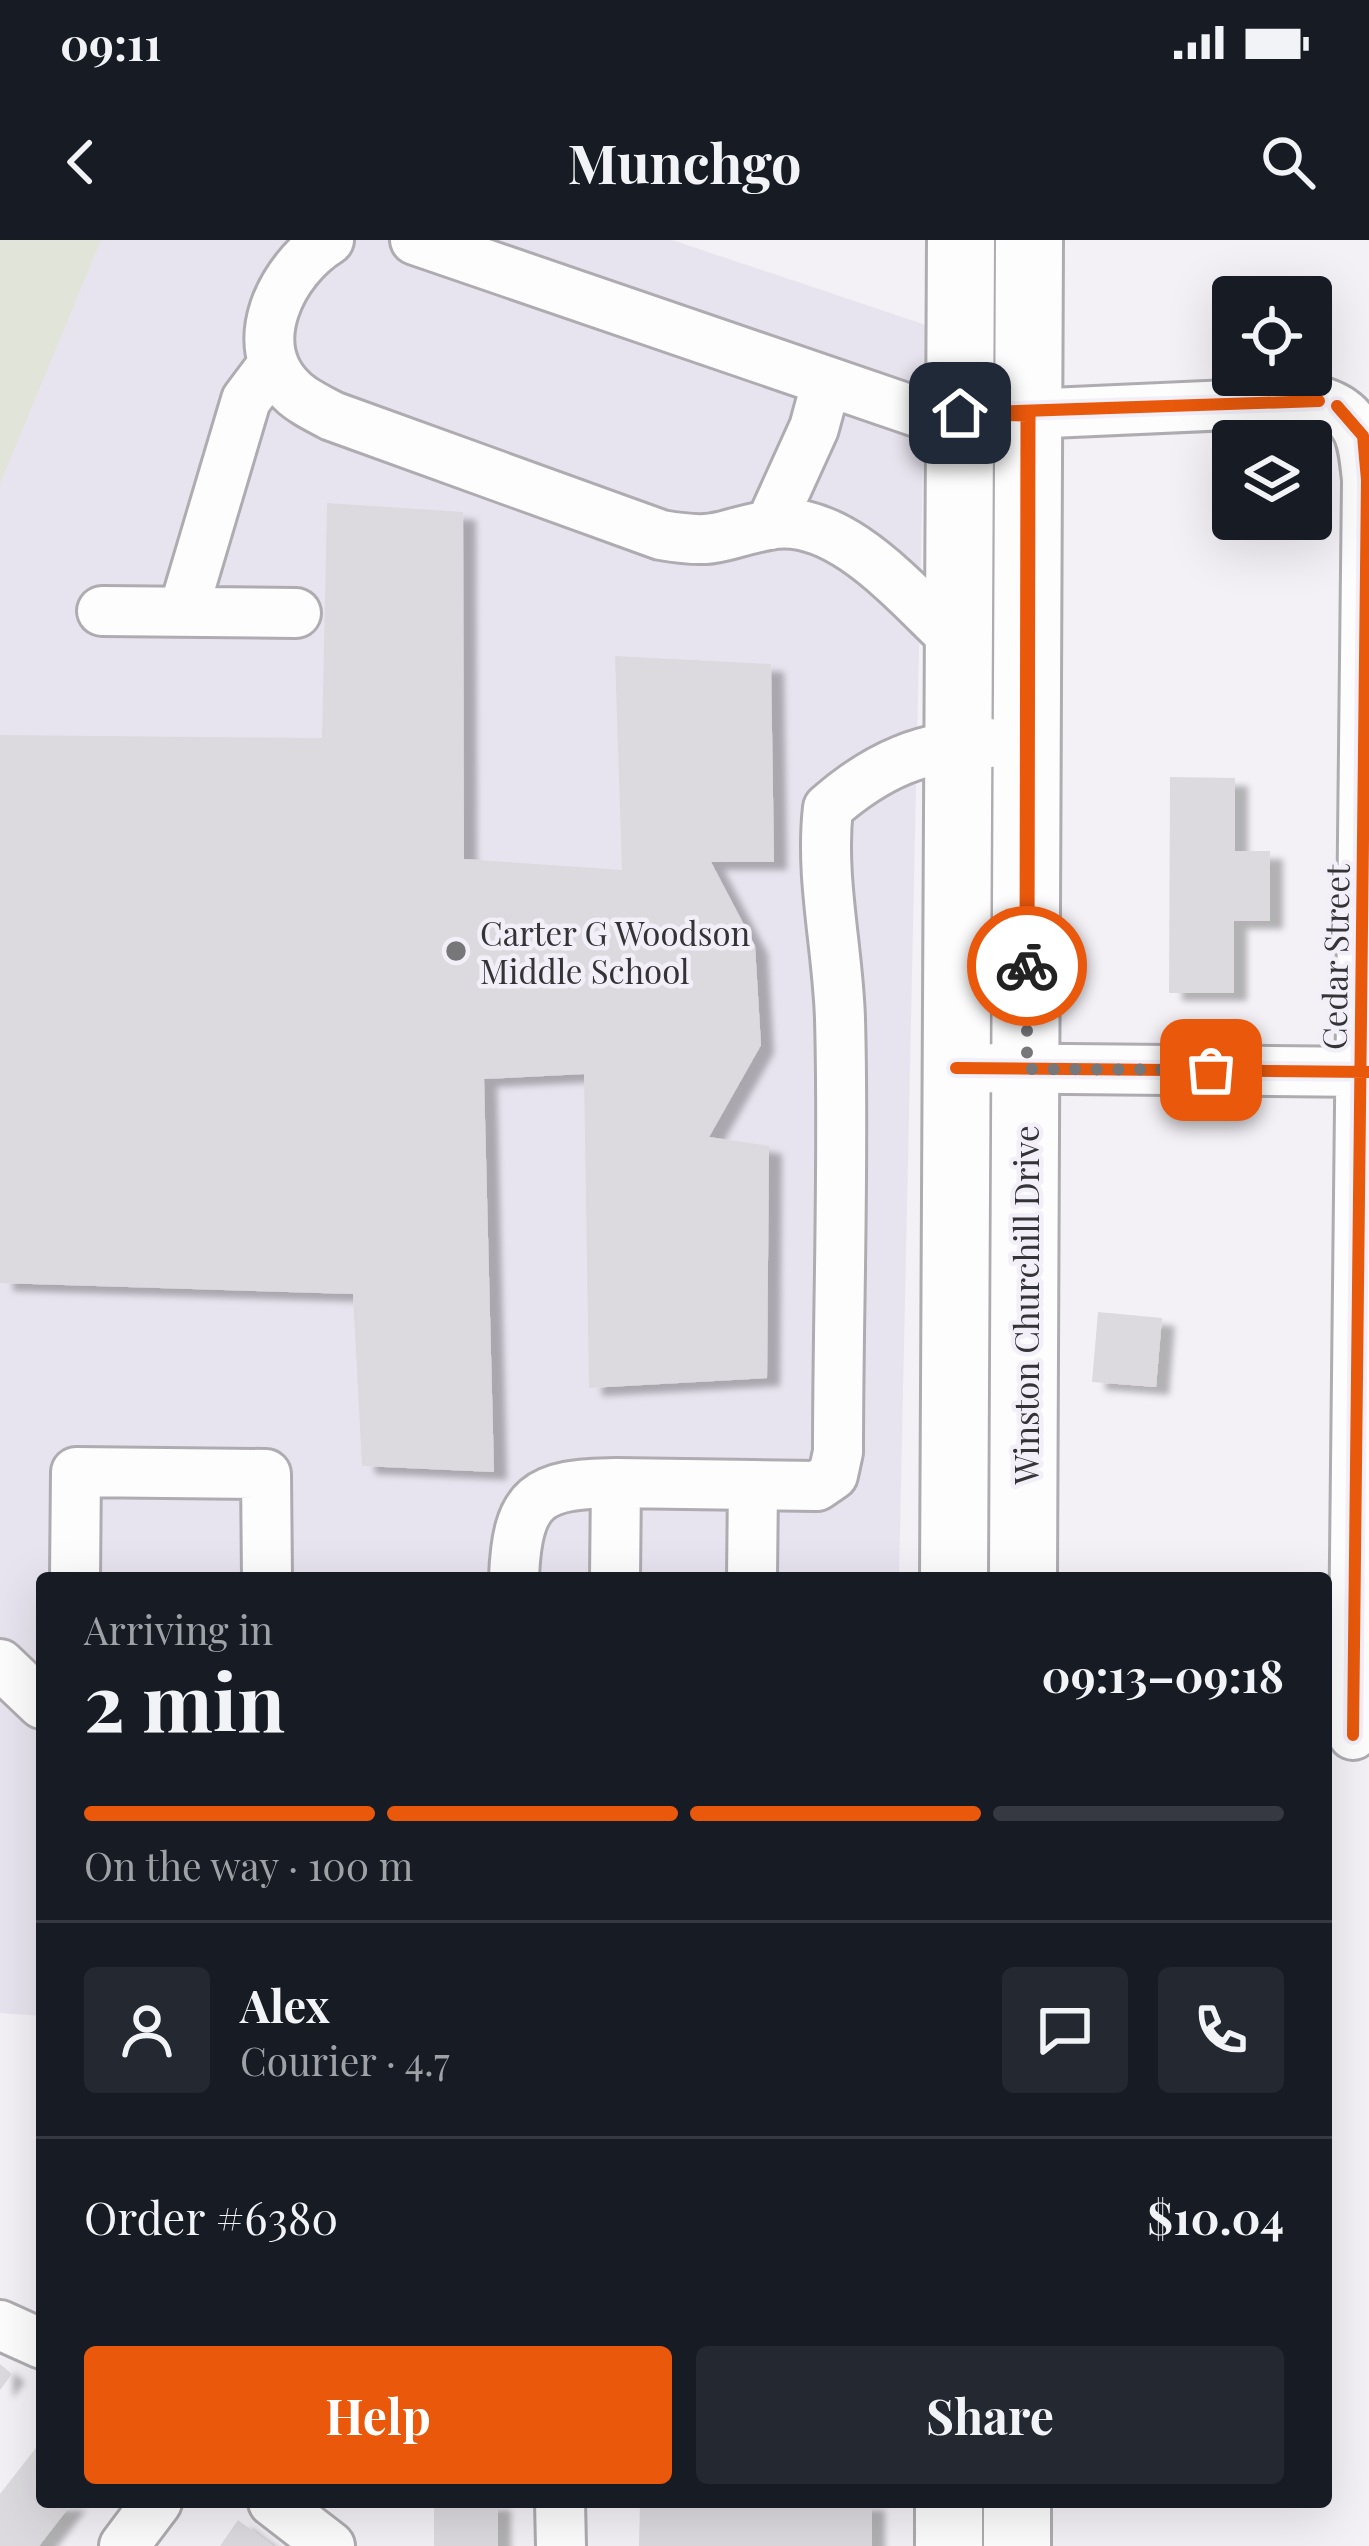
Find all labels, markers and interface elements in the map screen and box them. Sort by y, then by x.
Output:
text: 09:11 [60,12,161,72]
text: Munchgo [567,126,802,198]
icon: back [48,129,114,195]
icon: search [1255,129,1321,195]
map controls [1212,276,1332,540]
button: locate [1212,276,1332,396]
pin [909,362,1011,464]
icon: home [927,380,993,446]
button: layers [1212,420,1332,540]
street label: Cedar Street [1310,862,1358,1050]
courier [967,906,1087,1026]
place label: Carter G Woodson Middle School [480,910,751,992]
icon: bike [994,933,1060,999]
marker: Carter G Woodson Middle School [443,938,469,964]
pin [1160,1019,1262,1121]
icon: bag [1178,1037,1244,1103]
street label: Winston Churchill Drive [1003,1125,1047,1486]
text: Arriving in [84,1603,273,1655]
text: 09:13–09:18 [1042,1644,1284,1704]
text: 2 min [84,1648,285,1752]
text: On the way · 100 m [84,1839,413,1891]
button: person [84,1967,210,2093]
button: chat [1002,1967,1128,2093]
button: phone [1158,1967,1284,2093]
text: Alex [240,1974,330,2034]
text: Courier · 4.7 [240,2034,450,2086]
text: Order #6380 [84,2186,338,2246]
text: $10.04 [1147,2186,1284,2246]
button: Help [84,2346,672,2484]
button: Share [696,2346,1284,2484]

